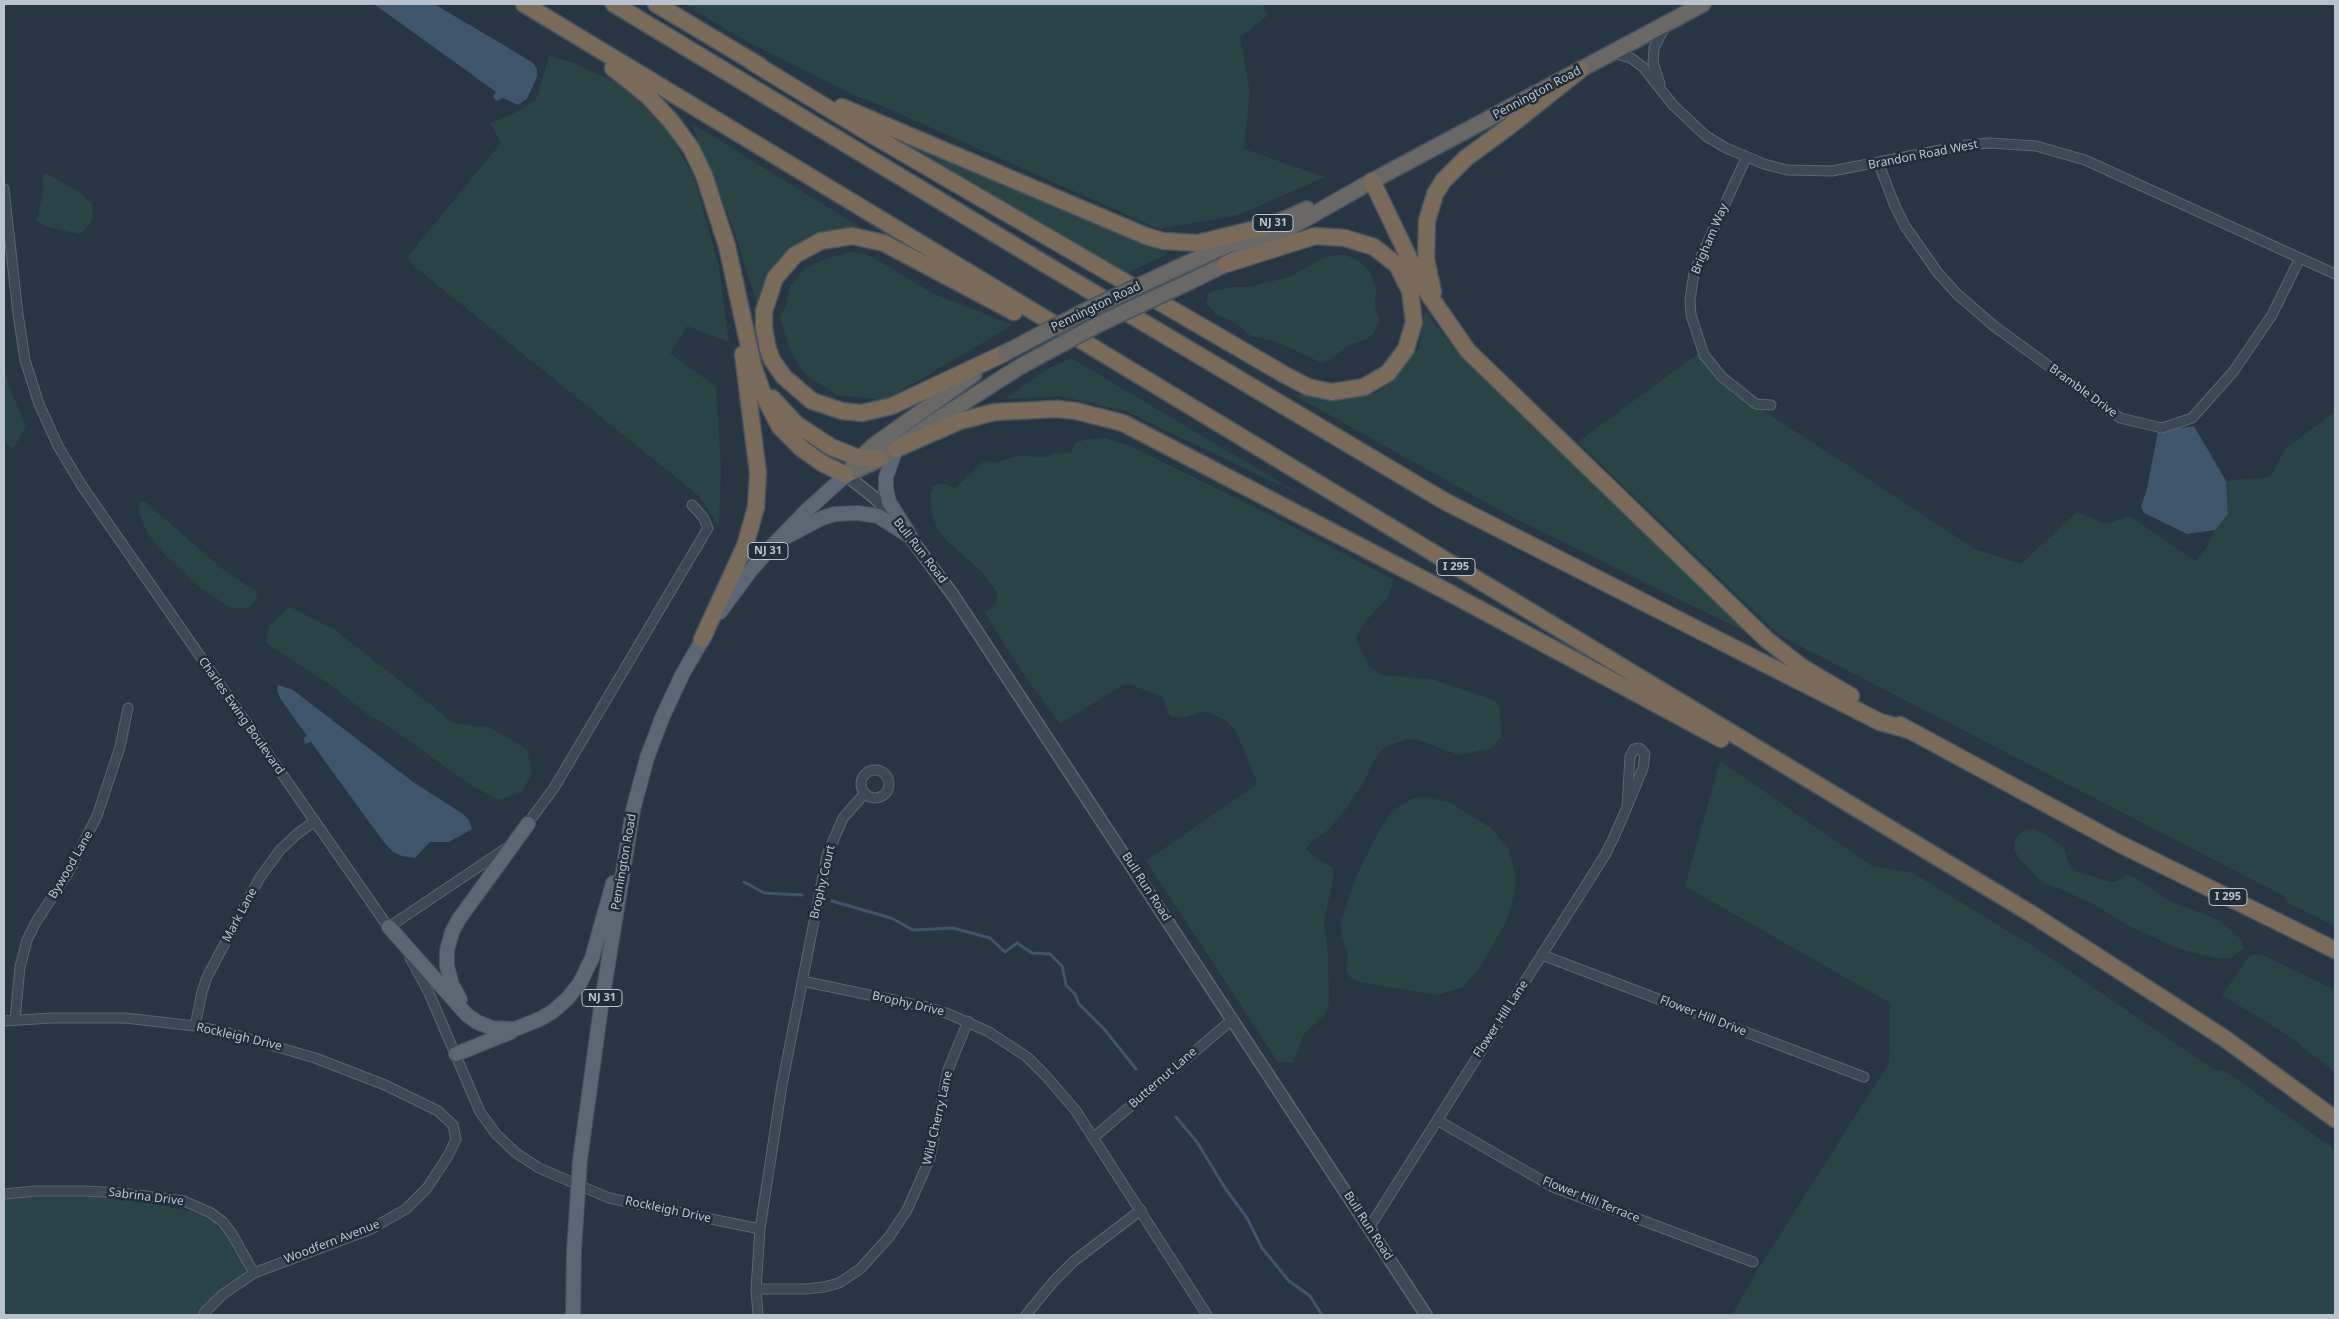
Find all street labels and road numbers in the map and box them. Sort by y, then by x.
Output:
street label: Pennington Road [1490,64,1584,122]
street label: Brandon Road West [1867,137,1979,173]
street label: Brigham Way [1689,201,1731,277]
road number: NJ 31 [1253,214,1293,232]
street label: Pennington Road [1049,279,1143,335]
street label: Bramble Drive [2046,362,2120,420]
street label: Bull Run Road [890,516,950,586]
road number: NJ 31 [748,542,788,560]
road number: I 295 [1437,558,1475,576]
street label: Charles Ewing Boulevard [195,655,287,777]
street label: Pennington Road [608,813,640,911]
street label: Bywood Lane [46,829,96,901]
street label: Brophy Court [808,844,838,920]
street label: Bull Run Road [1119,850,1173,924]
street label: Mark Lane [220,885,260,945]
road number: I 295 [2209,889,2247,906]
street label: Flower Hill Lane [1471,978,1531,1060]
street label: Brophy Drive [871,989,945,1019]
road number: NJ 31 [582,990,622,1006]
street label: Flower Hill Drive [1658,993,1748,1039]
street label: Rockleigh Drive [195,1020,283,1054]
street label: Butternut Lane [1126,1045,1200,1111]
street label: Wild Cherry Lane [920,1070,956,1166]
street label: Flower Hill Terrace [1540,1174,1642,1226]
street label: Sabrina Drive [108,1185,184,1209]
street label: Bull Run Road [1341,1189,1395,1263]
street label: Rockleigh Drive [624,1194,712,1226]
street label: Woodfern Avenue [282,1217,382,1267]

